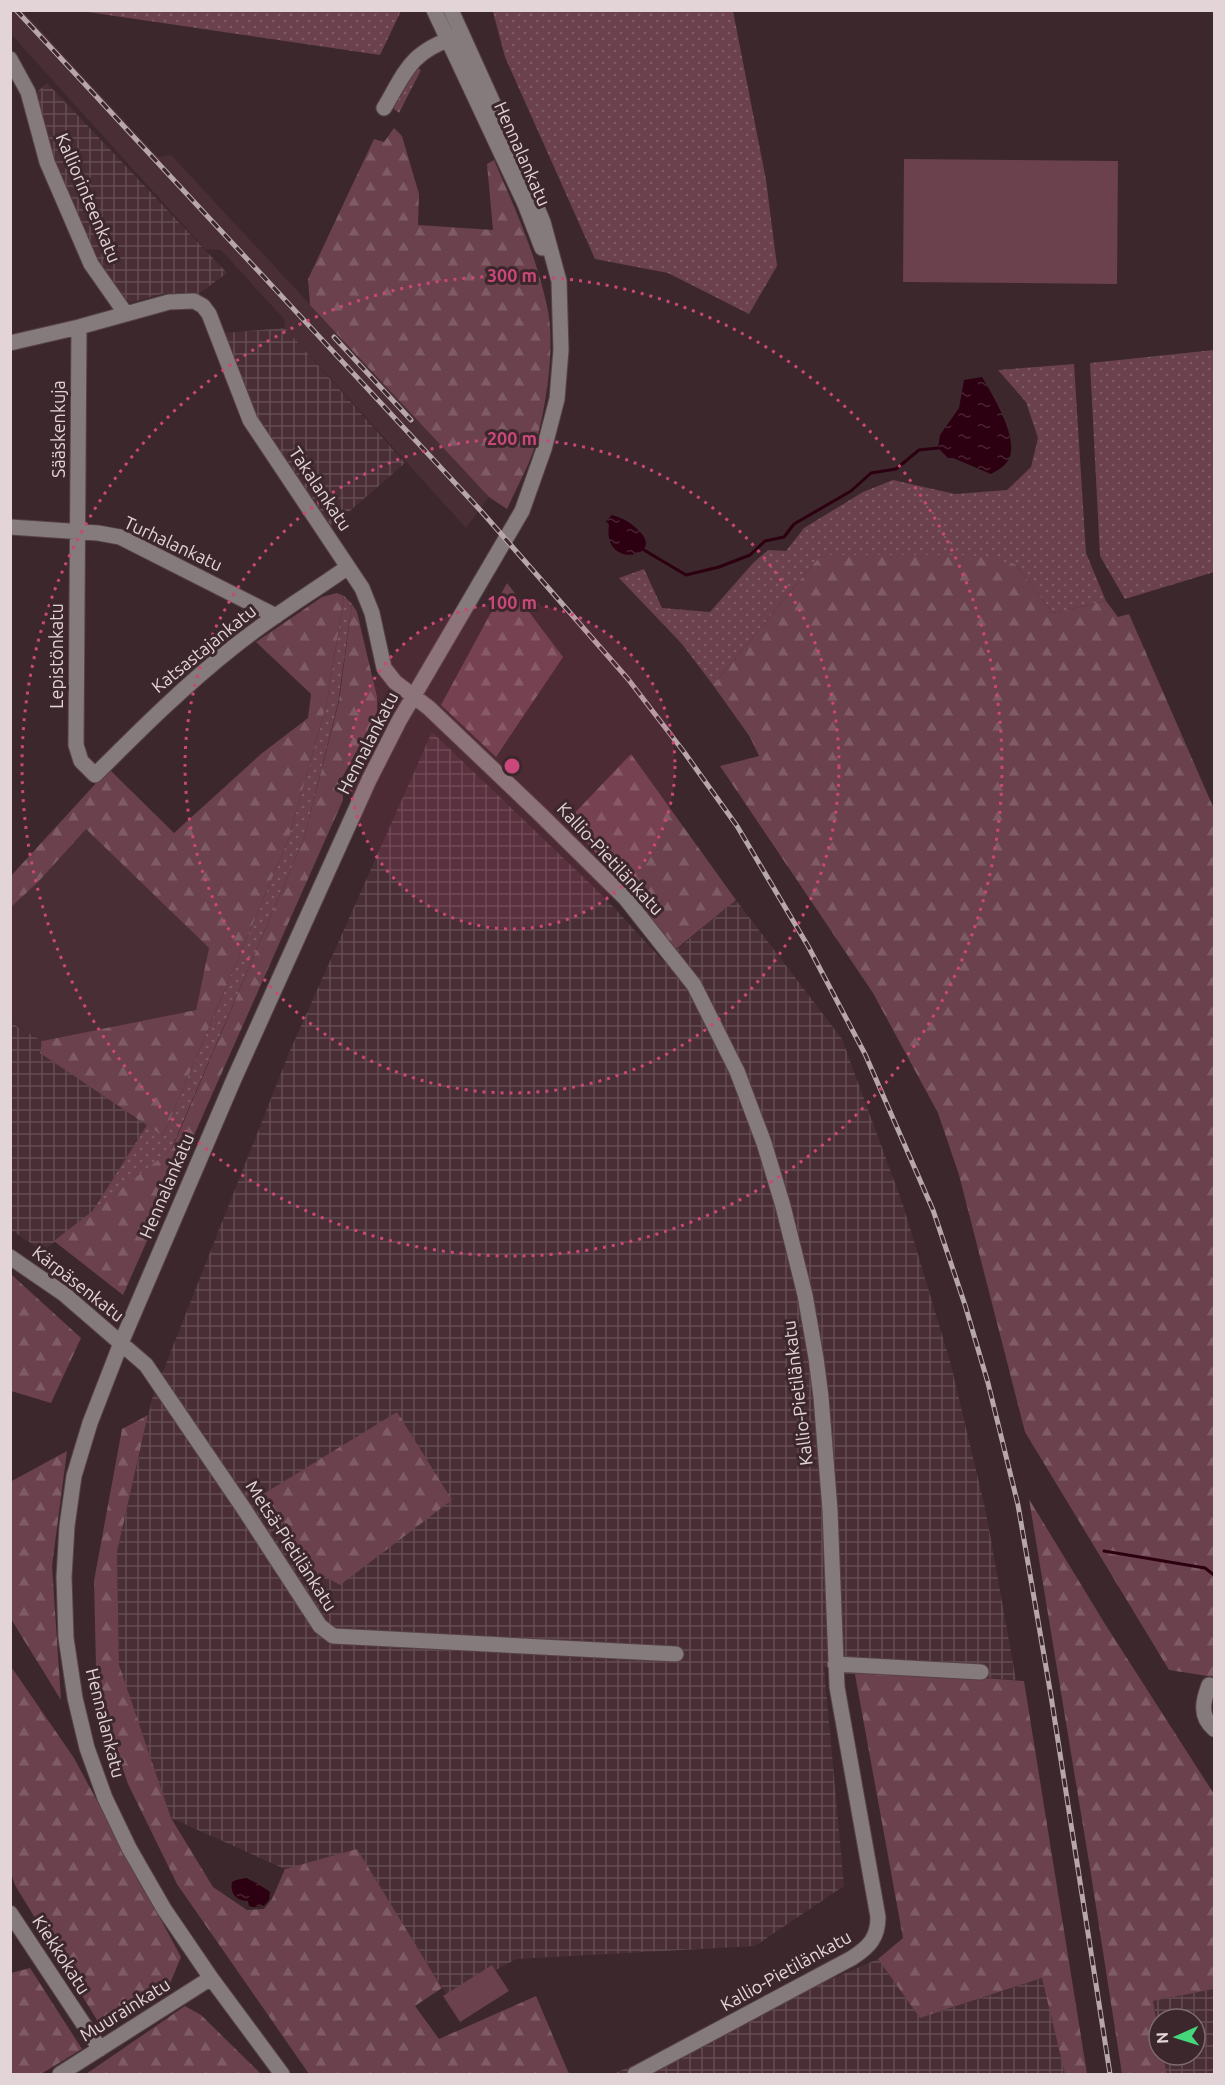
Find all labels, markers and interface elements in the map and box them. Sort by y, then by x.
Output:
street label: Hennalankatu [491,98,555,209]
street label: Kalliorinteenkatu [53,130,125,265]
text: 300 m [487,265,537,285]
street label: Sääskenkuja [48,380,68,478]
text: 200 m [487,428,537,448]
street label: Takalankatu [285,443,356,534]
street label: Turhalankatu [121,512,226,575]
text: 100 m [487,592,537,612]
street label: Katsastajankatu [147,600,259,696]
street label: Lepistönkatu [46,603,66,709]
street label: Hennalankatu [333,688,401,797]
centre of rings [502,756,522,776]
street label: Kallio-Pietilänkatu [554,798,668,919]
street label: Hennalankatu [135,1130,197,1241]
street label: Kärpäsenkatu [29,1241,128,1325]
street label: Kallio-Pietilänkatu [778,1319,816,1467]
street label: Metsä-Pietilänkatu [242,1477,341,1614]
street label: Hennalankatu [83,1666,129,1780]
street label: Kiekkokatu [29,1911,95,1998]
street label: Kallio-Pietilänkatu [717,1926,854,2014]
street label: Muurainkatu [76,1973,173,2045]
north arrow [1147,2007,1207,2067]
text: N [1153,2031,1171,2044]

